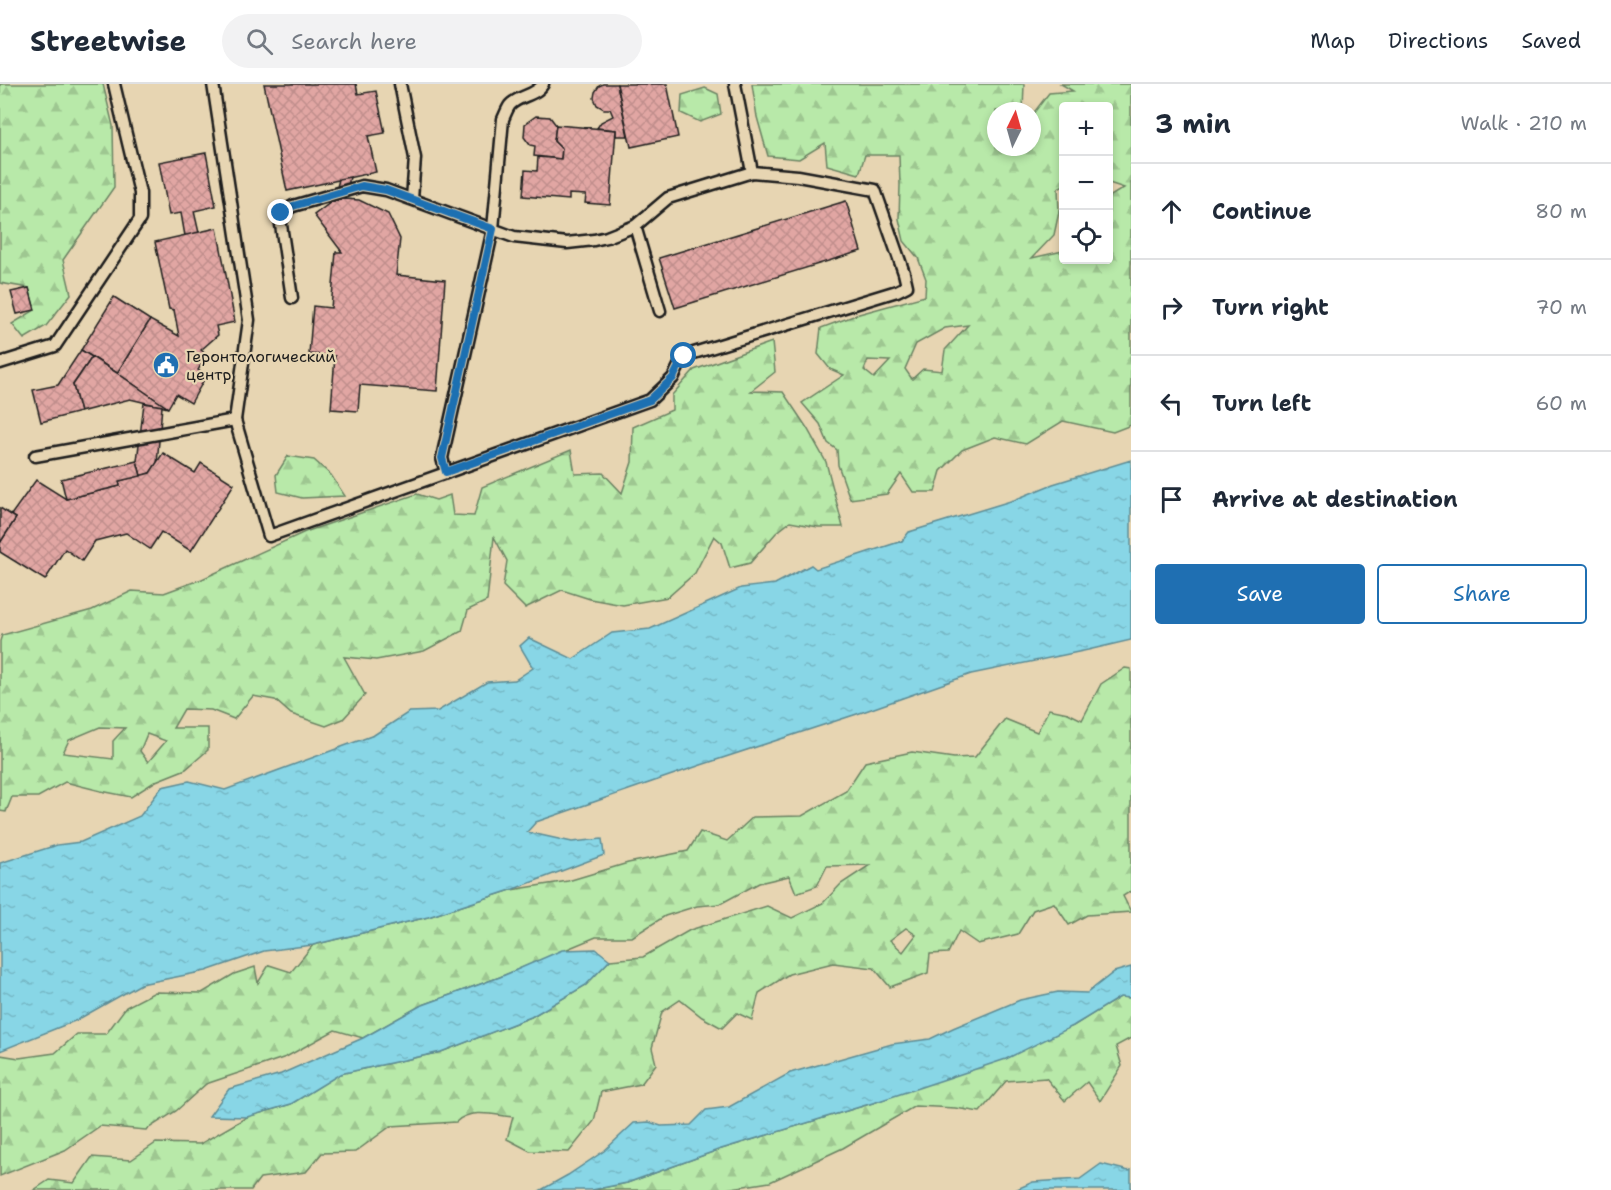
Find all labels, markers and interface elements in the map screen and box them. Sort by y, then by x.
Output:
search box [222,14,642,68]
text: Streetwise [30,22,186,60]
icon: search [243,25,276,58]
text: Search here [291,27,417,56]
text: Map [1310,27,1355,55]
text: Directions [1388,27,1488,55]
text: Saved [1521,27,1581,55]
north arrow [987,102,1041,156]
map controls [1059,102,1113,264]
button: + [1059,102,1113,156]
text: 3 min [1155,106,1231,141]
text: Walk · 210 m [1461,110,1587,136]
button: − [1059,156,1113,210]
icon: ahead [1155,195,1188,228]
text: Continue [1212,197,1312,226]
text: 80 m [1535,198,1587,224]
route end [267,199,293,225]
button: locate [1059,210,1113,264]
icon: right [1155,291,1188,324]
text: Turn right [1212,293,1329,322]
text: 70 m [1535,294,1587,320]
route start [670,342,696,368]
place label: Геронтологический центр [186,346,336,385]
public building icon: Геронтологический центр [151,350,181,380]
icon: left [1155,387,1188,420]
text: Turn left [1212,389,1311,418]
text: 60 m [1535,390,1587,416]
icon: arrive [1155,483,1188,516]
text: Arrive at destination [1212,485,1458,514]
button: Save [1155,564,1365,624]
button: Share [1377,564,1587,624]

